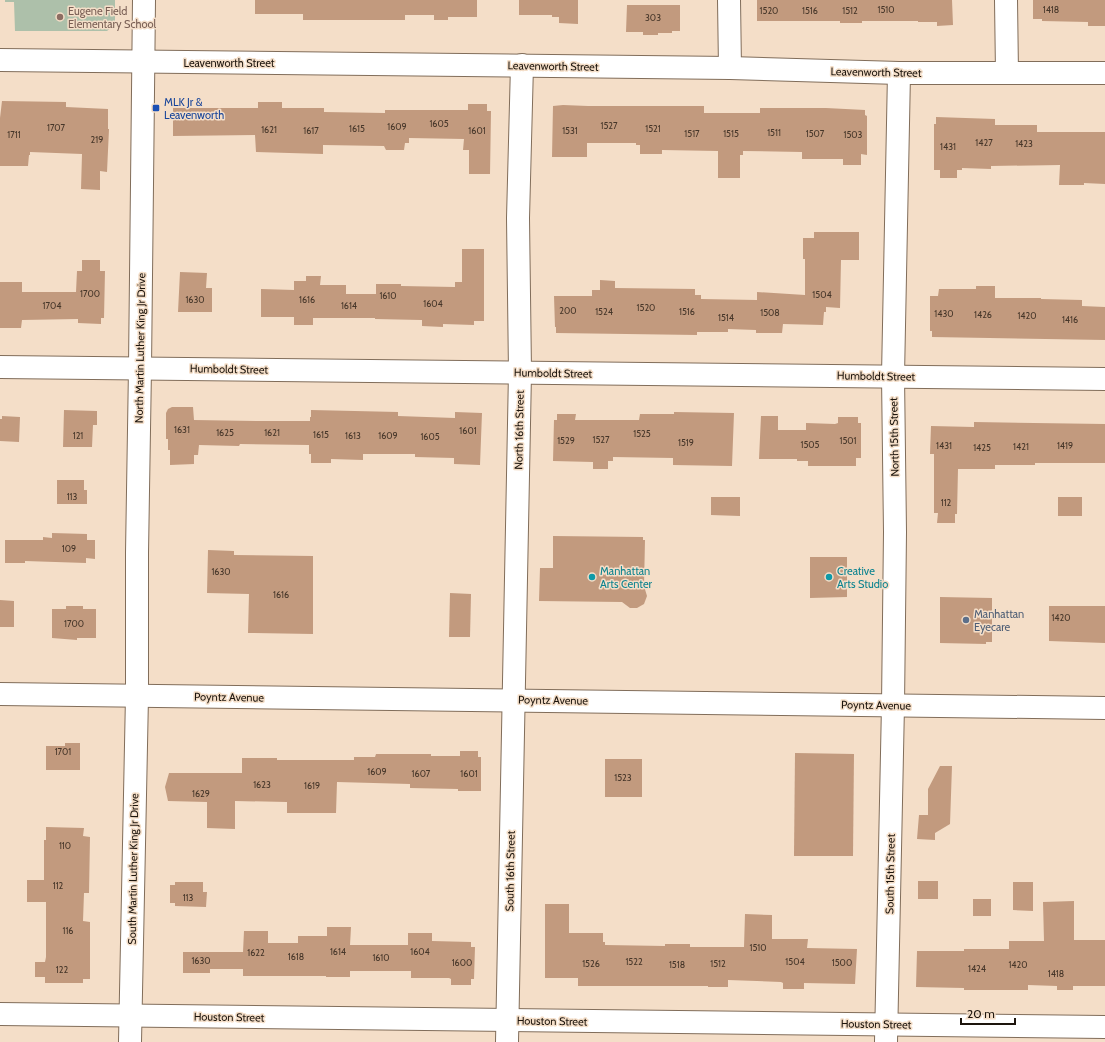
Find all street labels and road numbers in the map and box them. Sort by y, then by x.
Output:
street label: Leavenworth Street [184,56,275,70]
street label: Leavenworth Street [507,58,599,74]
street label: Leavenworth Street [830,64,922,80]
street label: North Martin Luther King Jr Drive [132,272,148,423]
street label: Humboldt Street [190,361,269,377]
street label: Humboldt Street [514,365,593,381]
street label: Humboldt Street [837,368,916,384]
street label: North 16th Street [511,390,527,470]
street label: North 15th Street [886,397,902,477]
street label: Poyntz Avenue [194,689,264,705]
street label: Poyntz Avenue [518,692,588,708]
street label: Poyntz Avenue [841,697,911,713]
street label: South Martin Luther King Jr Drive [125,793,141,945]
street label: South 16th Street [502,830,518,911]
street label: South 15th Street [882,833,898,914]
street label: Houston Street [194,1009,265,1025]
street label: Houston Street [517,1013,588,1029]
street label: Houston Street [841,1016,912,1032]

